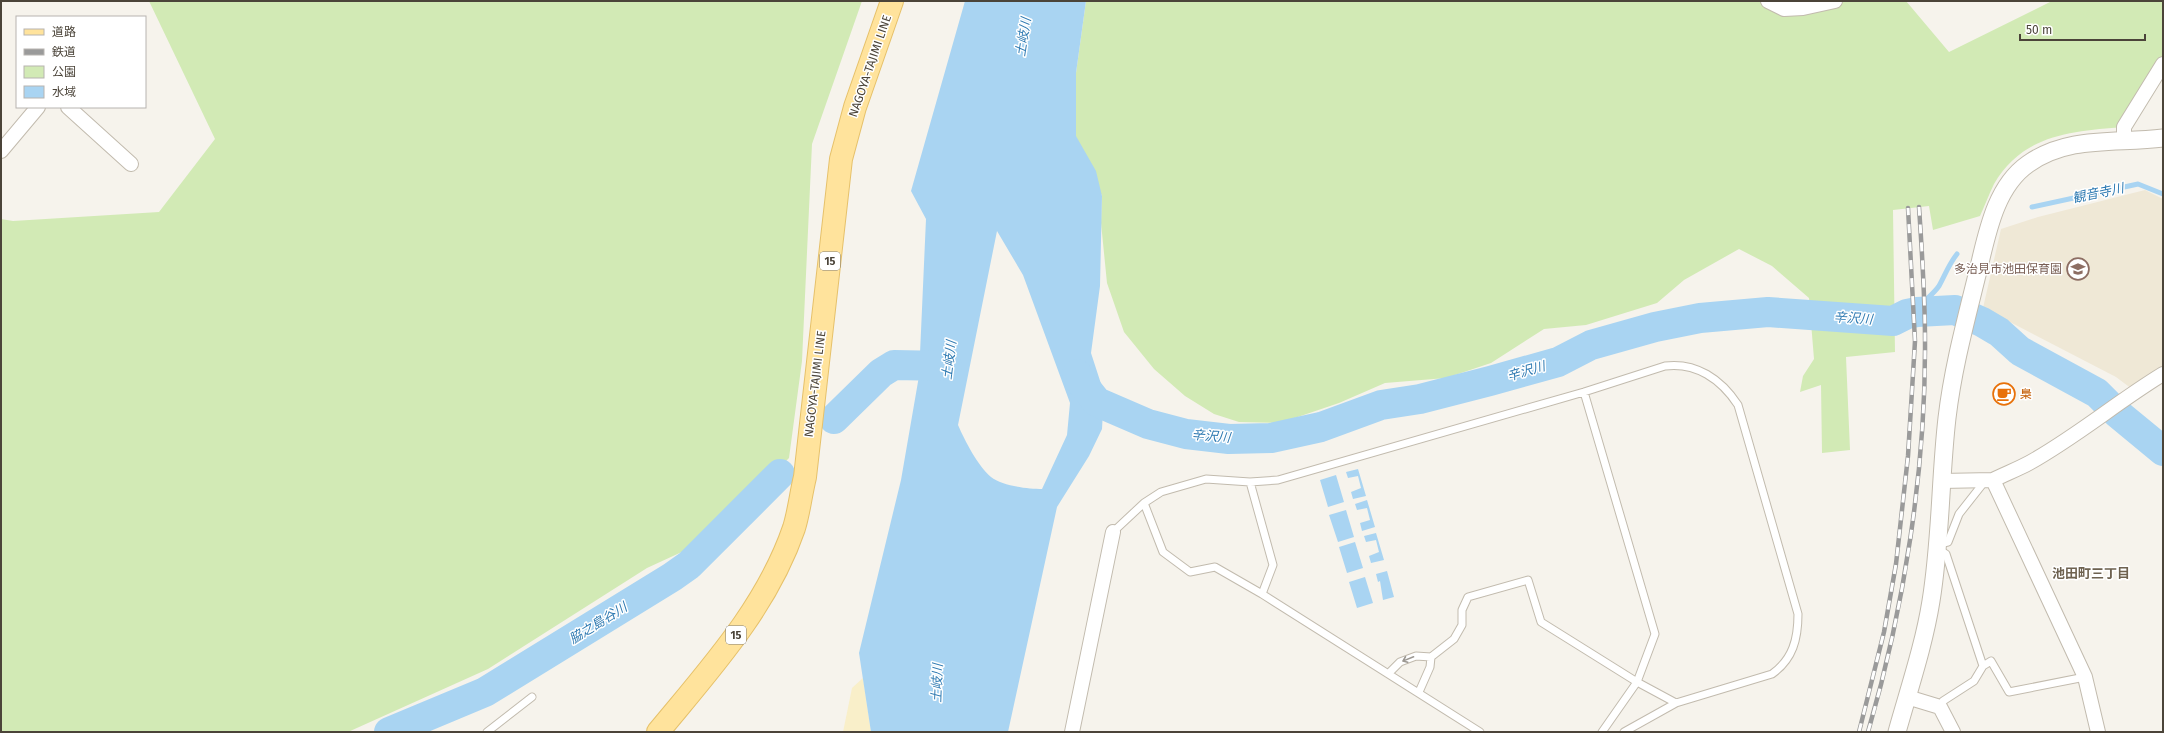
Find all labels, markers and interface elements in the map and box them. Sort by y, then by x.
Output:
street label: NAGOYA-TAJIMI LINE [846,13,894,119]
water label: 土岐川 [1013,15,1034,57]
legend [16,16,146,108]
scale bar [2020,16,2145,42]
text: 50 m [2026,23,2052,37]
text: 道路 [52,25,76,39]
text: 鉄道 [52,45,76,59]
text: 公園 [52,65,76,79]
text: 水域 [52,85,76,99]
water label: 観音寺川 [2071,180,2127,206]
road number: 15 [820,252,840,270]
school or university icon: 多治見市池田保育園 [2065,256,2091,282]
place label: 多治見市池田保育園 [1954,262,2062,276]
water label: 辛沢川 [1833,309,1875,327]
street label: NAGOYA-TAJIMI LINE [802,330,828,438]
water label: 土岐川 [939,338,959,380]
water label: 辛沢川 [1505,358,1549,384]
cafe icon: 梟 [1991,381,2017,407]
place label: 梟 [2020,387,2032,401]
water label: 辛沢川 [1191,427,1233,445]
district label: 池田町三丁目 [2052,566,2130,581]
water label: 脇之島谷川 [566,598,631,647]
road number: 15 [726,626,746,644]
one-way arrow [1402,656,1414,663]
water label: 土岐川 [929,661,945,703]

